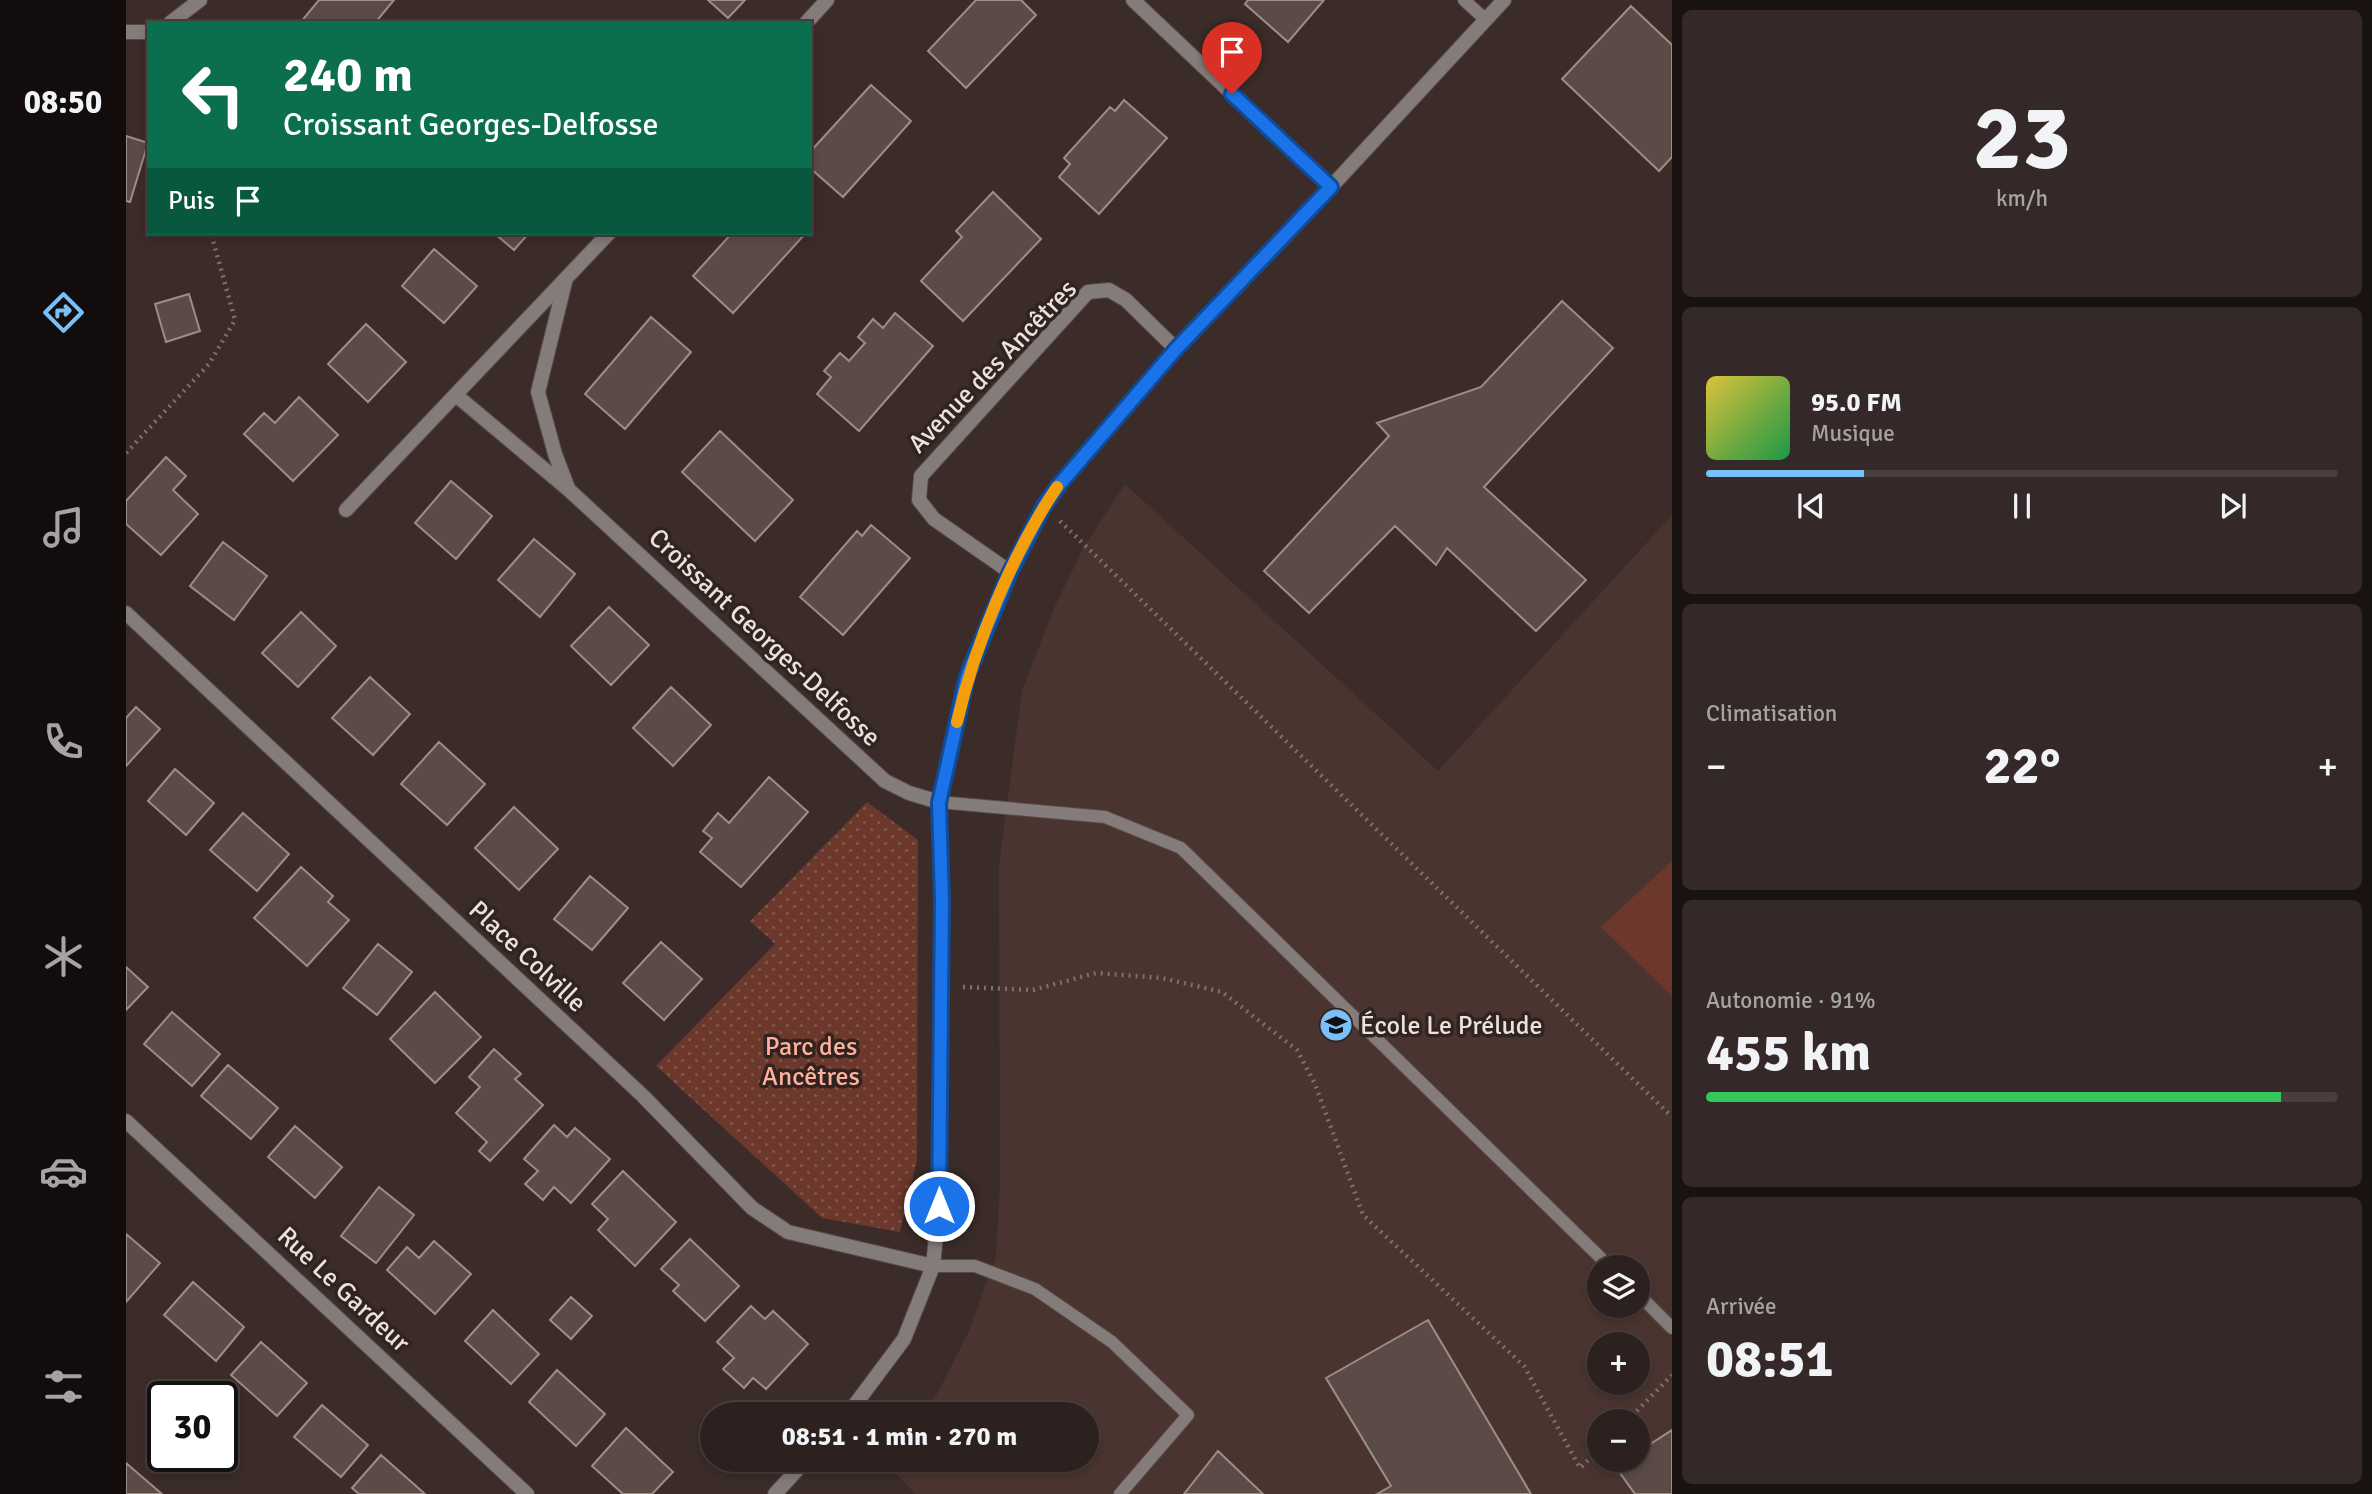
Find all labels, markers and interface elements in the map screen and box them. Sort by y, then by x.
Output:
pin [1202,22,1262,94]
icon: arrive [1213,33,1251,71]
text: 240 m [283,45,413,105]
icon: left [168,49,259,140]
text: 23 [1973,82,2071,195]
text: 08:50 [24,83,102,122]
text: Croissant Georges-Delfosse [283,105,659,144]
icon: arrive [229,182,267,220]
text: km/h [1996,184,2048,213]
text: Puis [168,185,215,217]
street label: Avenue des Ancêtres [902,273,1084,460]
icon: directions [39,288,88,337]
text: 95.0 FM [1811,387,1902,419]
text: Musique [1811,419,1895,448]
icon: previous [1792,487,1830,525]
icon: pause [2003,487,2041,525]
icon: next [2214,487,2252,525]
icon: music [39,503,88,552]
street label: Croissant Georges-Delfosse [642,522,887,754]
text: Climatisation [1706,699,1837,728]
icon: phone [39,717,88,766]
text: 22° [1984,734,2060,798]
text: − [1706,743,1727,790]
text: + [2317,743,2338,790]
street label: Place Colville [462,894,593,1019]
icon: climate [39,932,88,981]
text: Autonomie · 91% [1706,986,1876,1015]
school or university icon: École Le Prélude [1317,1006,1355,1044]
place label: École Le Prélude [1360,1010,1543,1042]
text: 455 km [1706,1021,1871,1085]
park label: Parc des Ancêtres [762,1031,860,1093]
icon: car [39,1147,88,1196]
position arrow [902,1169,976,1243]
street label: Rue Le Gardeur [270,1220,416,1359]
map controls [1587,1255,1650,1472]
button: layers [1587,1255,1650,1318]
text: Arrivée [1706,1292,1777,1321]
text: 08:51 [1706,1327,1834,1391]
button: + [1587,1332,1650,1395]
icon: filters [39,1362,88,1411]
speed limit sign: 30 [147,1381,238,1472]
button: − [1587,1409,1650,1472]
text: 08:51 · 1 min · 270 m [782,1421,1017,1453]

